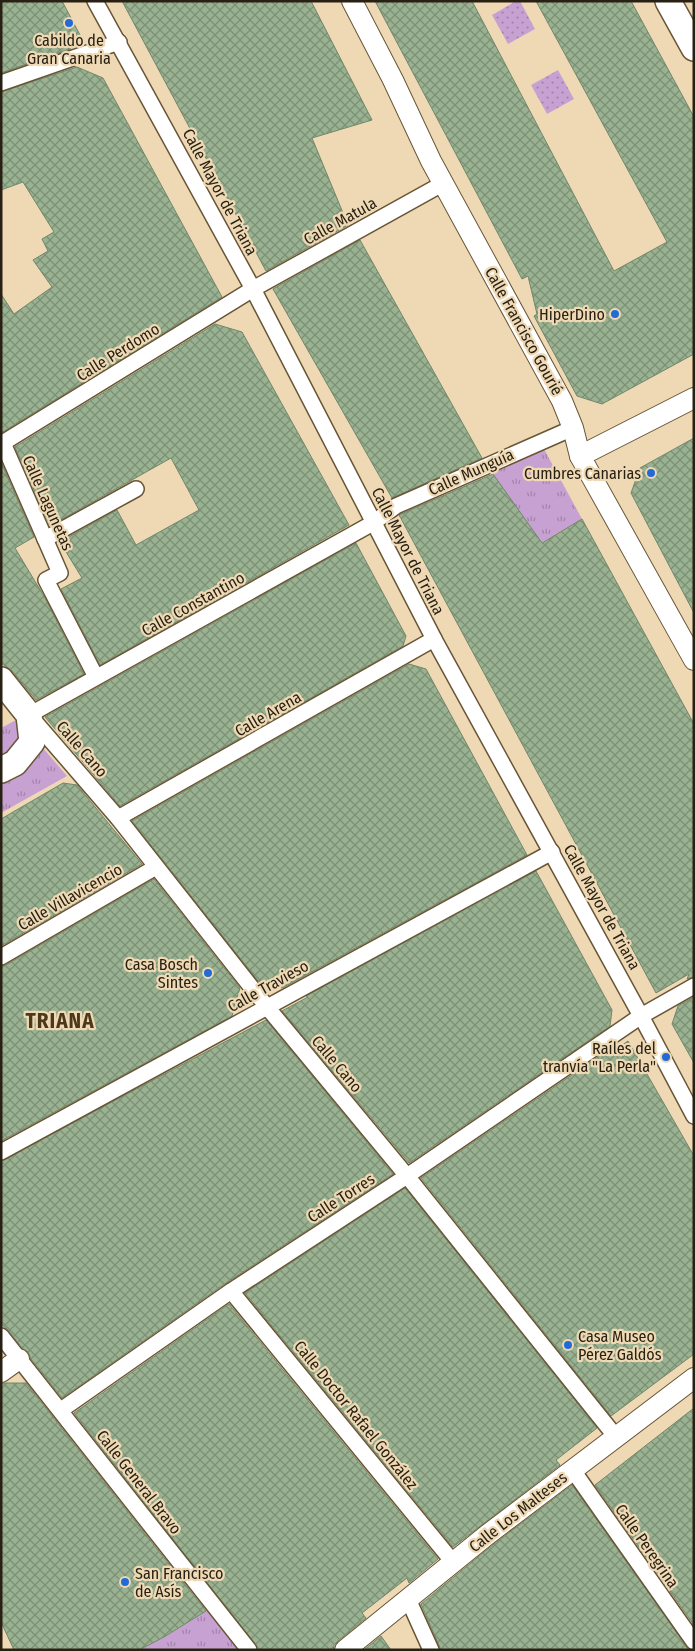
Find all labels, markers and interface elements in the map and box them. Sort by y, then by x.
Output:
marker: Cabildo de Gran Canaria [63,17,75,29]
place label: Cabildo de Gran Canaria [27,31,111,68]
street label: Calle Mayor de Triana [179,126,261,259]
street label: Calle Matula [300,193,380,249]
street label: Calle Francisco Gourié [481,264,567,398]
place label: HiperDino [539,305,605,324]
marker: HiperDino [609,308,621,320]
street label: Calle Perdomo [73,319,163,385]
street label: Calle Munguía [425,445,517,499]
street label: Calle Lagunetas [19,453,78,554]
place label: Cumbres Canarias [524,464,641,483]
marker: Cumbres Canarias [645,467,657,479]
street label: Calle Mayor de Triana [368,484,448,618]
street label: Calle Constantino [138,568,248,640]
street label: Calle Arena [231,687,305,741]
street label: Calle Cano [52,717,112,781]
street label: Calle Mayor de Triana [560,841,644,973]
street label: Calle Villavicencio [15,859,125,935]
place label: Casa Bosch Sintes [125,955,198,992]
street label: Calle Travieso [224,956,312,1016]
marker: Casa Bosch Sintes [202,967,214,979]
district label: TRIANA [25,1008,95,1034]
street label: Calle Cano [308,1032,366,1096]
place label: Raíles del tranvía "La Perla" [543,1039,656,1076]
marker: Raíles del tranvía "La Perla" [660,1051,672,1063]
street label: Calle Torres [304,1169,378,1227]
place label: Casa Museo Pérez Galdós [578,1327,662,1364]
street label: Calle Doctor Rafael González [290,1337,422,1493]
marker: Casa Museo Pérez Galdós [562,1339,574,1351]
street label: Calle General Bravo [92,1426,186,1538]
street label: Calle Los Malteses [465,1468,571,1556]
street label: Calle Peregrina [611,1500,683,1592]
place label: San Francisco de Asís [135,1564,223,1601]
marker: San Francisco de Asís [119,1576,131,1588]

